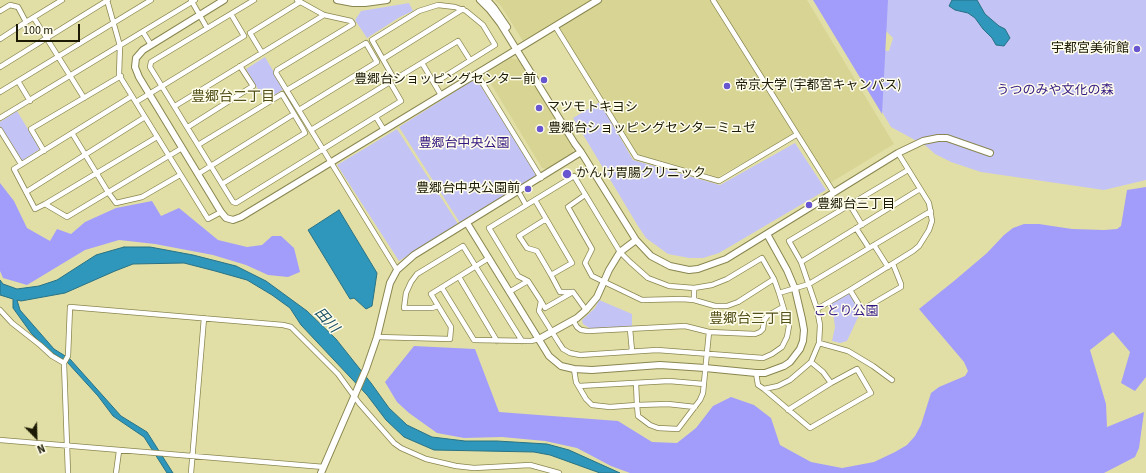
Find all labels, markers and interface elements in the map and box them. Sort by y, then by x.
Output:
scale bar [18,16,82,42]
text: 100 m [23,22,53,39]
place label: 宇都宮美術館 [1051,41,1129,57]
marker: 宇都宮美術館 [1132,44,1142,54]
place label: 豊郷台ショッピングセンター前 [354,72,536,88]
marker: 豊郷台ショッピングセンター前 [539,75,549,85]
place label: 帝京大学 (宇都宮キャンパス) [735,78,901,94]
marker: 帝京大学 (宇都宮キャンパス) [722,81,732,91]
park label: うつのみや文化の森 [997,83,1113,99]
district label: 豊郷台二丁目 [191,90,275,106]
place label: マツモトキヨシ [547,100,638,116]
marker: マツモトキヨシ [534,103,544,113]
place label: 豊郷台ショッピングセンターミュゼ [548,121,756,137]
marker: 豊郷台ショッピングセンターミュゼ [535,124,545,134]
park label: 豊郷台中央公園 [419,136,509,152]
place label: かんけ胃腸クリニック [576,166,706,182]
marker: かんけ胃腸クリニック [561,168,573,180]
place label: 豊郷台中央公園前 [416,181,520,197]
marker: 豊郷台中央公園前 [523,184,533,194]
place label: 豊郷台三丁目 [817,197,895,213]
marker: 豊郷台三丁目 [804,200,814,210]
park label: ことり公園 [814,304,878,320]
water label: 田川 [310,305,342,337]
district label: 豊郷台三丁目 [709,312,793,328]
north arrow [16,417,56,457]
text: N [35,440,47,457]

